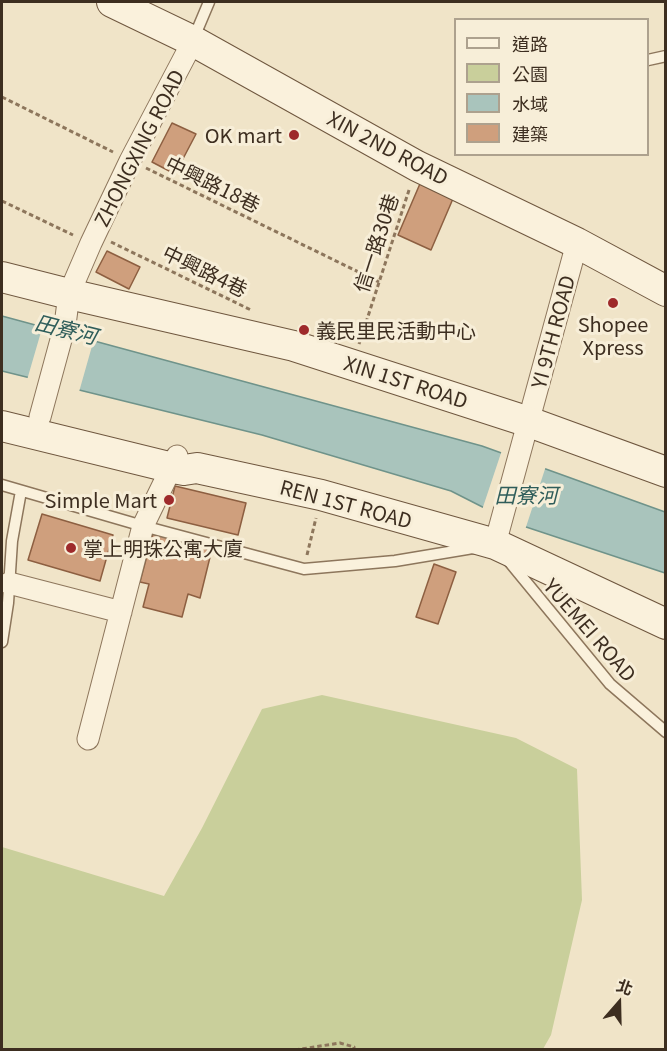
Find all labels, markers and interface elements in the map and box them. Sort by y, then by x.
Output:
legend [454,18,649,156]
text: 道路 [512,30,548,56]
text: 公園 [512,60,548,86]
street label: ZHONGXING ROAD [89,66,189,230]
text: 水域 [512,90,548,116]
street label: XIN 2ND ROAD [324,106,452,190]
text: 建築 [512,120,548,146]
place label: OK mart [205,123,282,147]
marker: OK mart [287,128,301,142]
street label: 中興路18巷 [162,151,264,217]
street label: 信一路30巷 [349,191,403,295]
street label: 中興路4巷 [159,240,251,302]
street label: YI 9TH ROAD [526,273,580,391]
marker: Shopee Xpress [606,296,620,310]
water label: 田寮河 [32,309,100,349]
place label: Shopee Xpress [578,312,648,359]
place label: 義民里民活動中心 [316,318,476,342]
marker: 義民里民活動中心 [297,323,311,337]
street label: XIN 1ST ROAD [341,351,471,413]
street label: REN 1ST ROAD [277,475,415,533]
water label: 田寮河 [495,482,557,508]
place label: Simple Mart [45,488,157,512]
marker: Simple Mart [162,493,176,507]
place label: 掌上明珠公寓大廈 [83,536,243,560]
marker: 掌上明珠公寓大廈 [64,541,78,555]
street label: YUEMEI ROAD [539,574,641,686]
text: 北 [614,972,637,1000]
north arrow [589,973,649,1033]

